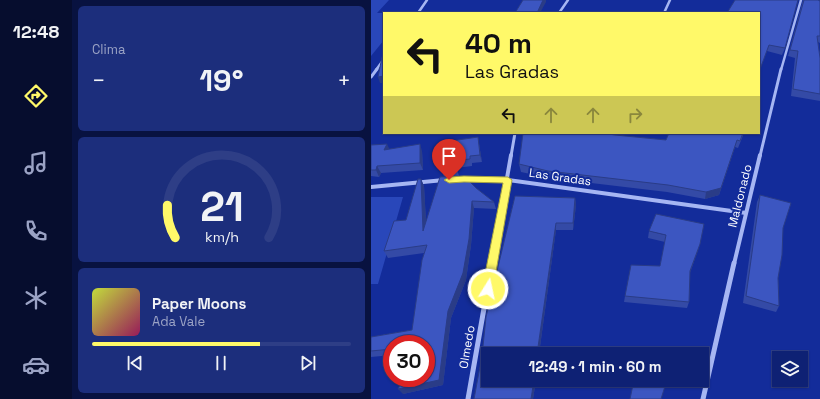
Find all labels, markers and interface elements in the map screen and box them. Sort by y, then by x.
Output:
text: 12:48 [13,20,59,43]
text: 40 m [465,25,532,61]
icon: left [399,28,451,80]
text: Clima [92,41,125,58]
text: Las Gradas [465,60,559,83]
text: 19° [200,61,243,100]
text: − [92,66,106,94]
text: + [337,66,351,94]
icon: directions [22,82,50,110]
icon: left [498,104,520,126]
icon: ahead [540,104,562,126]
icon: ahead [582,104,604,126]
icon: right [624,104,646,126]
pin [432,139,466,180]
icon: arrive [438,145,460,167]
icon: music [22,149,50,177]
street label: Maldonado [724,163,756,229]
street label: Las Gradas [528,165,592,189]
text: 21 [200,179,243,232]
icon: phone [22,217,50,245]
text: km/h [204,227,239,245]
position arrow [467,268,509,310]
icon: climate [22,284,50,312]
text: Paper Moons [152,294,246,313]
text: Ada Vale [152,313,205,330]
street label: Olmedo [455,324,479,370]
speed limit sign: 30 [383,335,435,387]
icon: car [22,351,50,379]
map controls [772,351,808,387]
button: layers [772,351,808,387]
icon: previous [124,352,146,374]
icon: pause [210,352,232,374]
icon: next [297,352,319,374]
text: 12:49 · 1 min · 60 m [529,357,662,376]

